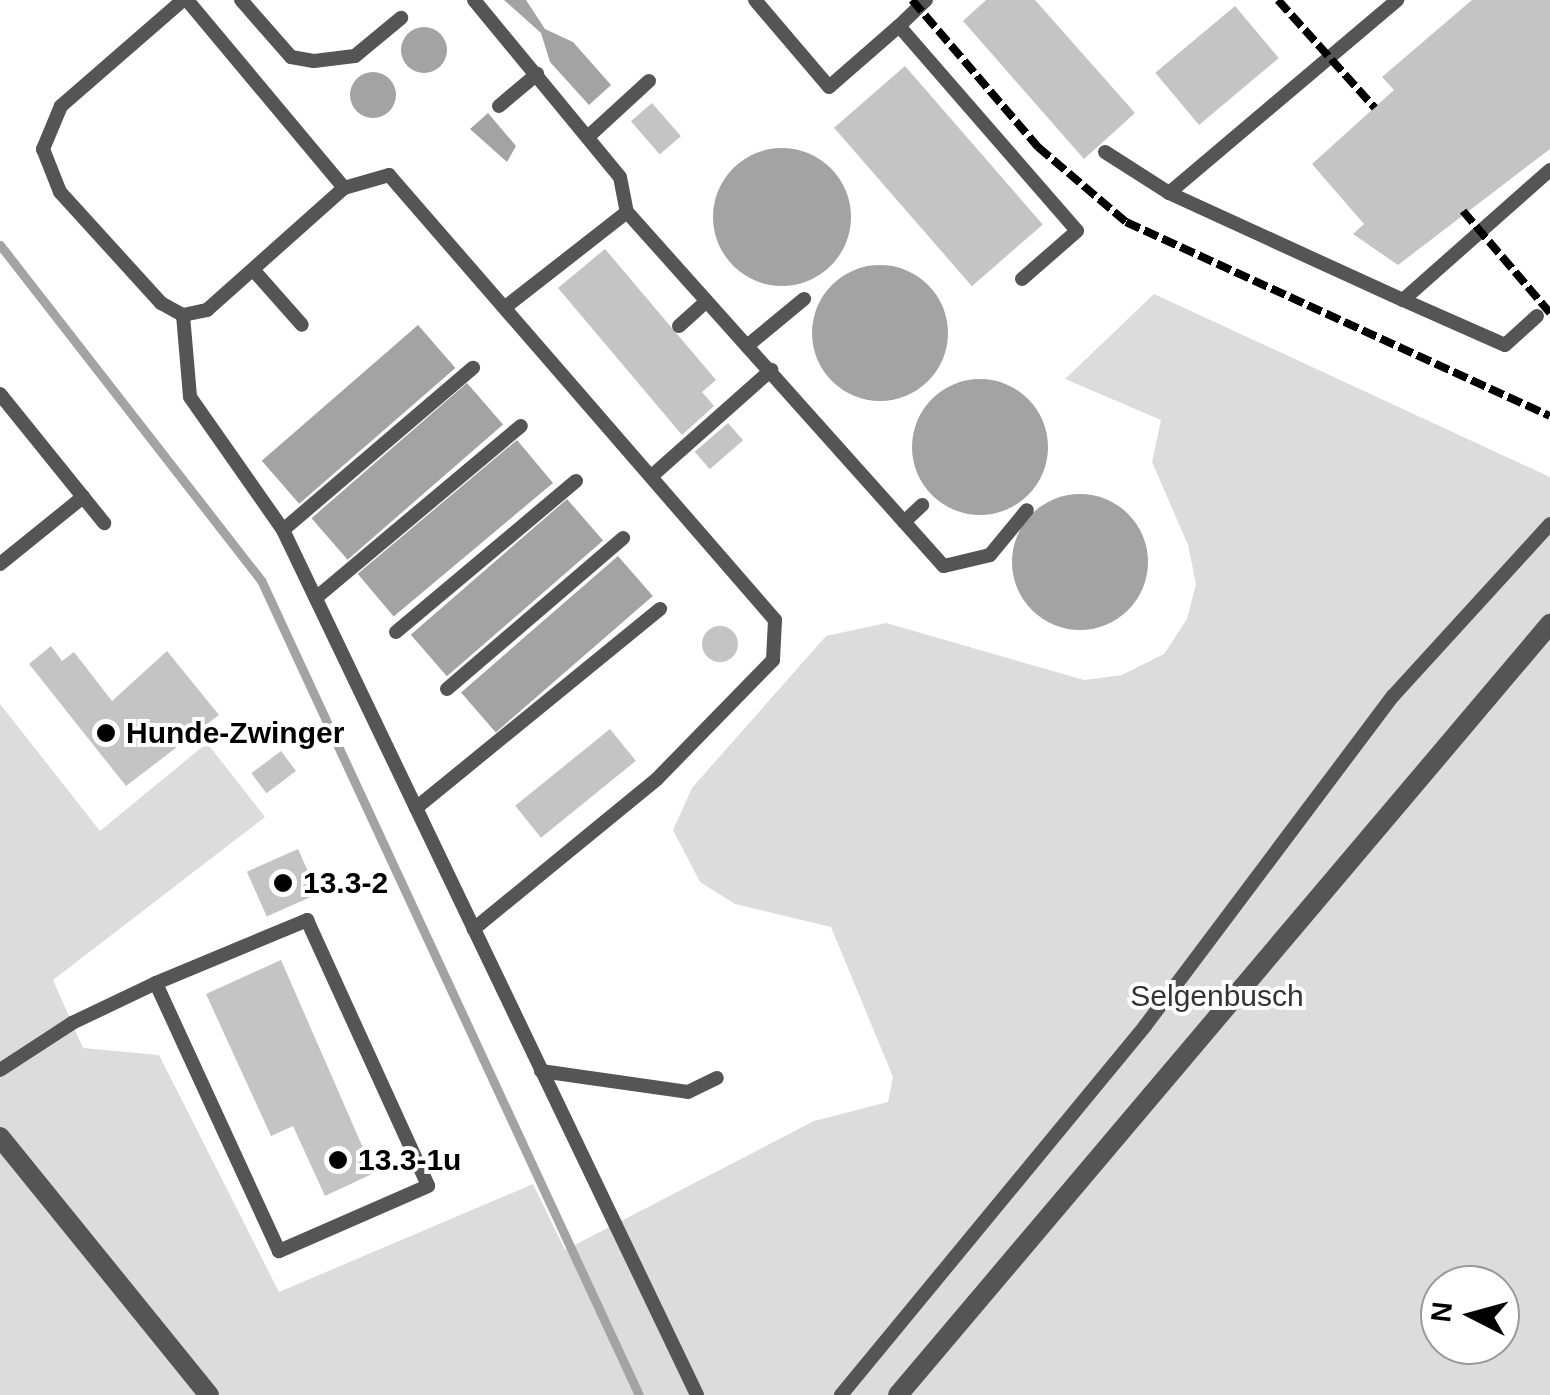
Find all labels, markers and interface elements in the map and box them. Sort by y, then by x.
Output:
place label: Hunde-Zwinger [126,715,344,751]
marker: Hunde-Zwinger [95,722,117,744]
place label: 13.3-2 [303,865,388,901]
marker: 13.3-2 [272,872,294,894]
park label: Selgenbusch [1130,978,1304,1014]
place label: 13.3-1u [358,1142,461,1178]
marker: 13.3-1u [327,1149,349,1171]
north arrow [1420,1265,1520,1365]
text: N [1425,1300,1458,1324]

